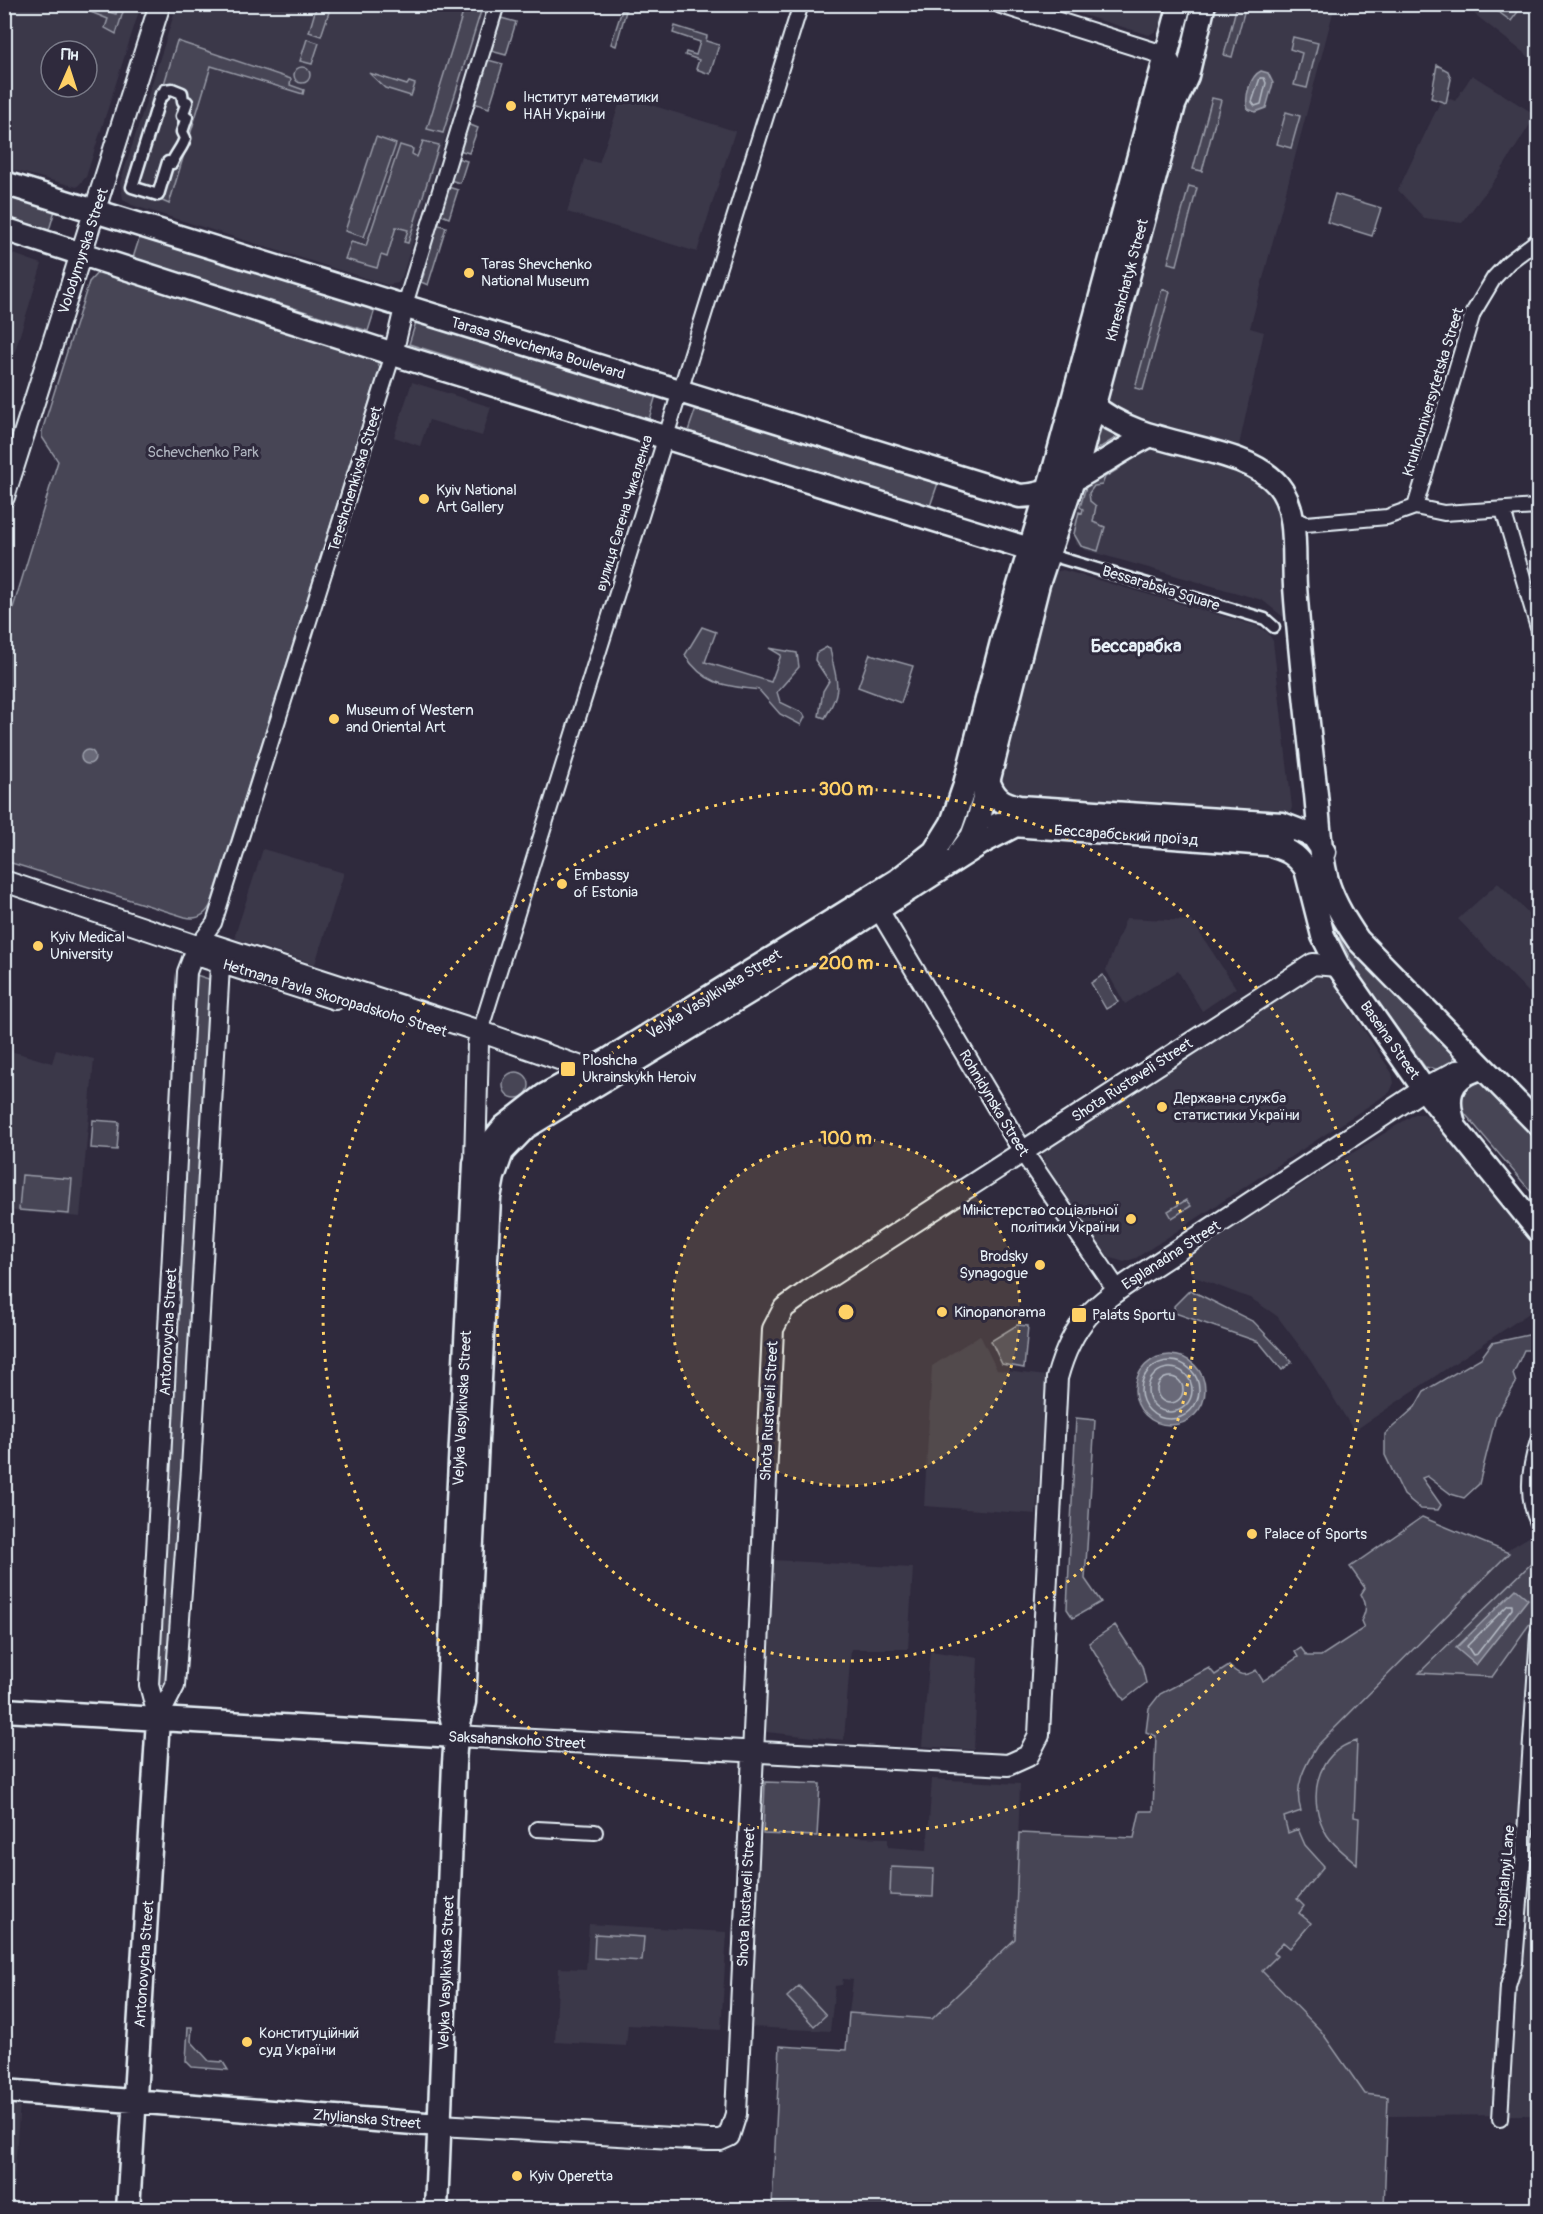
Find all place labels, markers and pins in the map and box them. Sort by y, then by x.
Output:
place label: Інститут математики НАН України [523,88,658,124]
marker: Інститут математики НАН України [504,99,518,113]
place label: Taras Shevchenko National Museum [481,255,592,291]
marker: Taras Shevchenko National Museum [462,266,476,280]
place label: Kyiv National Art Gallery [436,481,517,517]
marker: Kyiv National Art Gallery [417,492,431,506]
place label: Museum of Western and Oriental Art [346,701,474,737]
marker: Museum of Western and Oriental Art [327,712,341,726]
place label: Embassy of Estonia [574,866,638,902]
marker: Embassy of Estonia [555,877,569,891]
place label: Kyiv Medical University [50,928,125,964]
marker: Kyiv Medical University [31,939,45,953]
place label: Ploshcha Ukrainskykh Heroiv [582,1051,697,1087]
marker: Ploshcha Ukrainskykh Heroiv [559,1060,577,1078]
place label: Державна служба статистики України [1173,1089,1300,1125]
marker: Державна служба статистики України [1155,1100,1169,1114]
place label: Міністерство соціальної політики України [962,1201,1119,1237]
marker: Міністерство соціальної політики України [1124,1212,1138,1226]
place label: Brodsky Synagogue [959,1247,1029,1283]
marker: Brodsky Synagogue [1033,1258,1047,1272]
centre of rings [836,1302,856,1322]
place label: Kinopanorama [954,1303,1046,1322]
marker: Kinopanorama [935,1305,949,1319]
marker: Palats Sportu [1070,1306,1088,1324]
place label: Palats Sportu [1092,1306,1176,1325]
place label: Palace of Sports [1264,1525,1367,1544]
marker: Palace of Sports [1245,1527,1259,1541]
place label: Конституційний суд України [259,2024,359,2060]
marker: Конституційний суд України [240,2035,254,2049]
place label: Kyiv Operetta [529,2167,613,2186]
marker: Kyiv Operetta [510,2169,524,2183]

